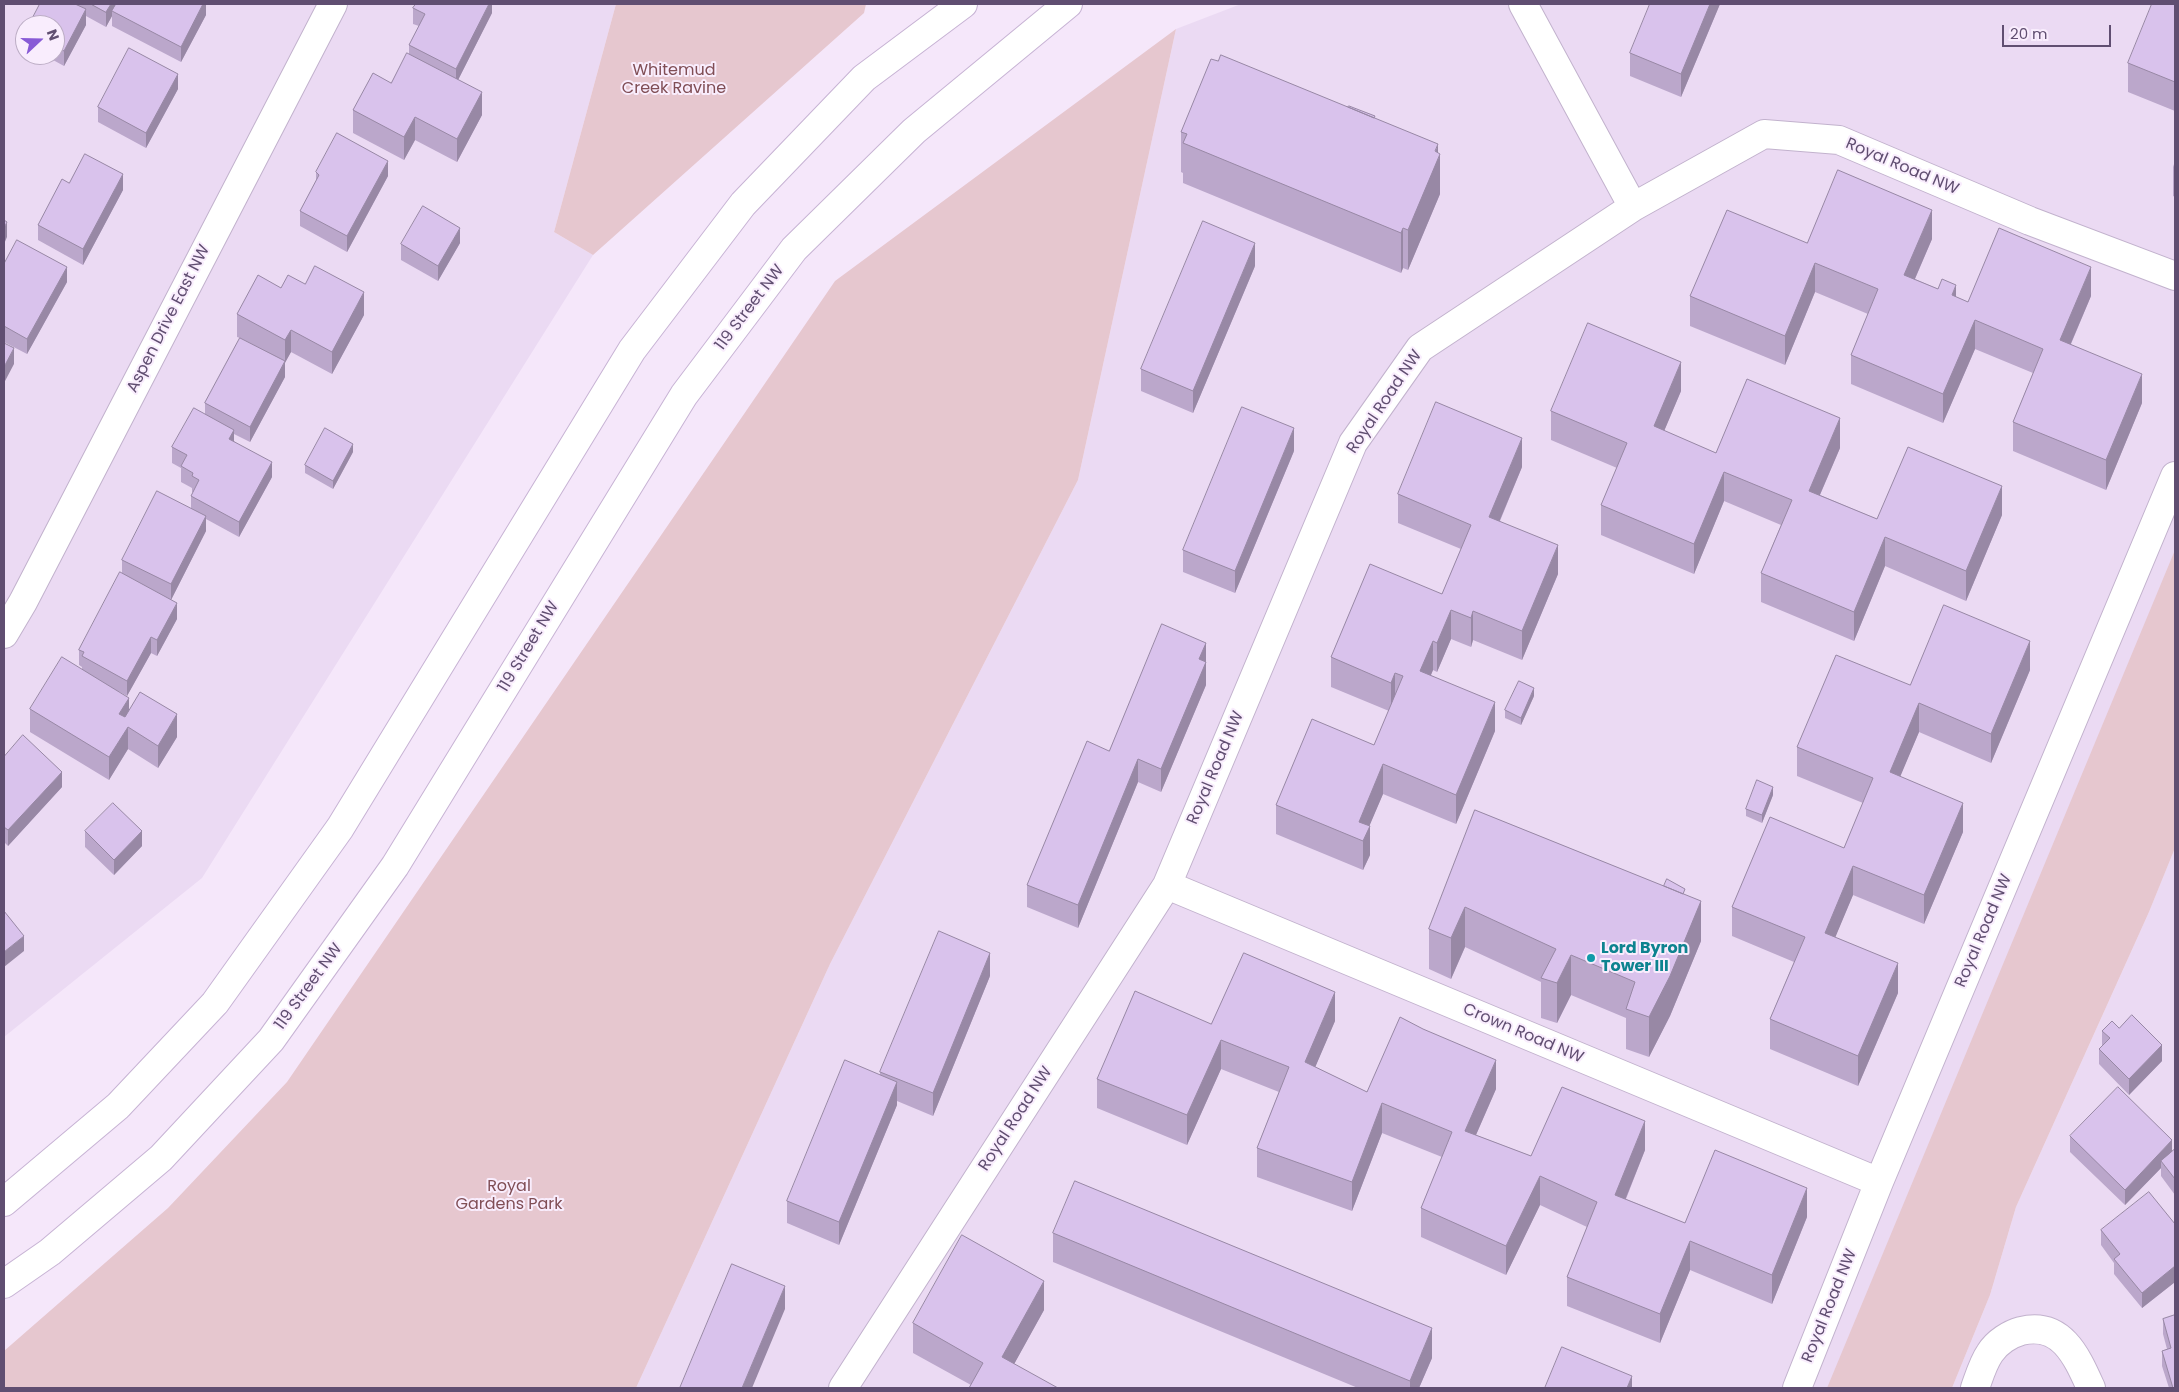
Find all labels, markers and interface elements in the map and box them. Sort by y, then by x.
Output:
north arrow [15,15,65,65]
scale bar [2004,15,2113,47]
text: 20 m [2010,23,2048,44]
text: N [42,26,64,43]
park label: Whitemud Creek Ravine [622,61,726,99]
street label: Royal Road NW [1843,135,1961,199]
street label: Aspen Drive East NW [123,242,215,396]
street label: 119 Street NW [711,261,789,355]
street label: Royal Road NW [1343,347,1427,457]
street label: 119 Street NW [494,598,564,696]
street label: Royal Road NW [1184,709,1248,827]
street label: Royal Road NW [1952,872,2016,990]
place label: Lord Byron Tower III [1601,939,1688,977]
street label: 119 Street NW [271,940,347,1034]
marker: Lord Byron Tower III [1585,952,1597,964]
street label: Crown Road NW [1460,1000,1586,1068]
street label: Royal Road NW [975,1063,1057,1175]
park label: Royal Gardens Park [455,1177,563,1215]
street label: Royal Road NW [1798,1246,1862,1366]

